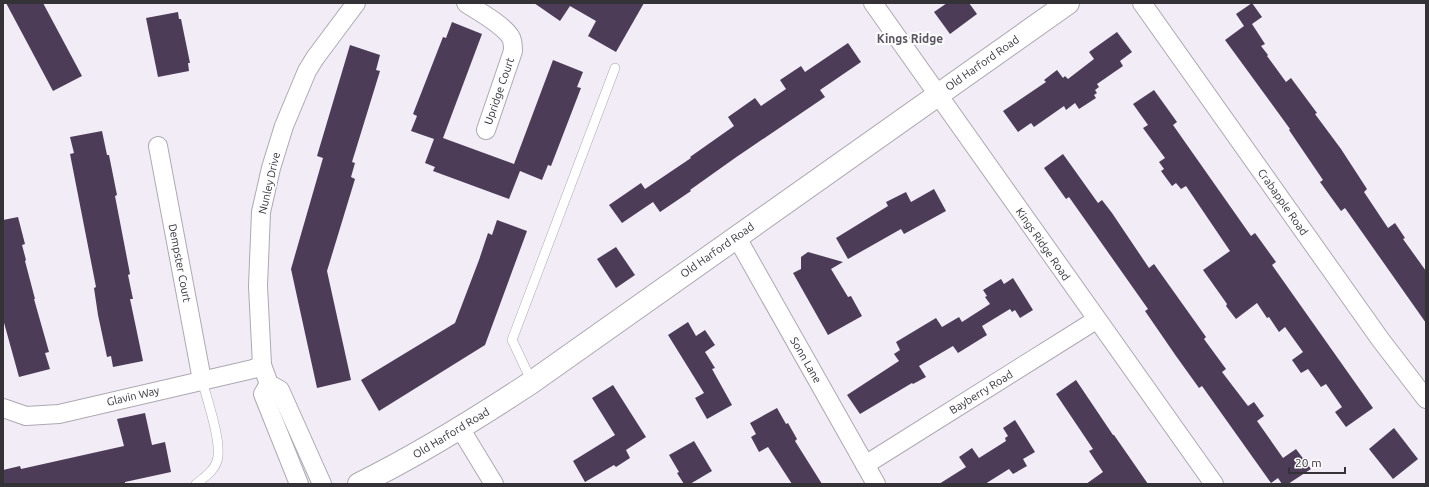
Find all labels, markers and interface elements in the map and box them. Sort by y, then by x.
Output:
district label: Kings Ridge [877,32,943,45]
street label: Old Harford Road [943,33,1021,93]
street label: Upridge Court [482,55,516,126]
street label: Nunley Drive [256,151,282,215]
street label: Crabapple Road [1256,166,1310,238]
street label: Kings Ridge Road [1013,205,1073,283]
street label: Old Harford Road [678,220,756,280]
street label: Dempster Court [167,223,194,304]
street label: Sonn Lane [788,335,824,385]
street label: Bayberry Road [947,368,1015,416]
street label: Glavin Way [106,384,161,408]
street label: Old Harford Road [411,405,491,461]
scale bar [1289,449,1345,475]
text: 20 m [1295,456,1322,469]

